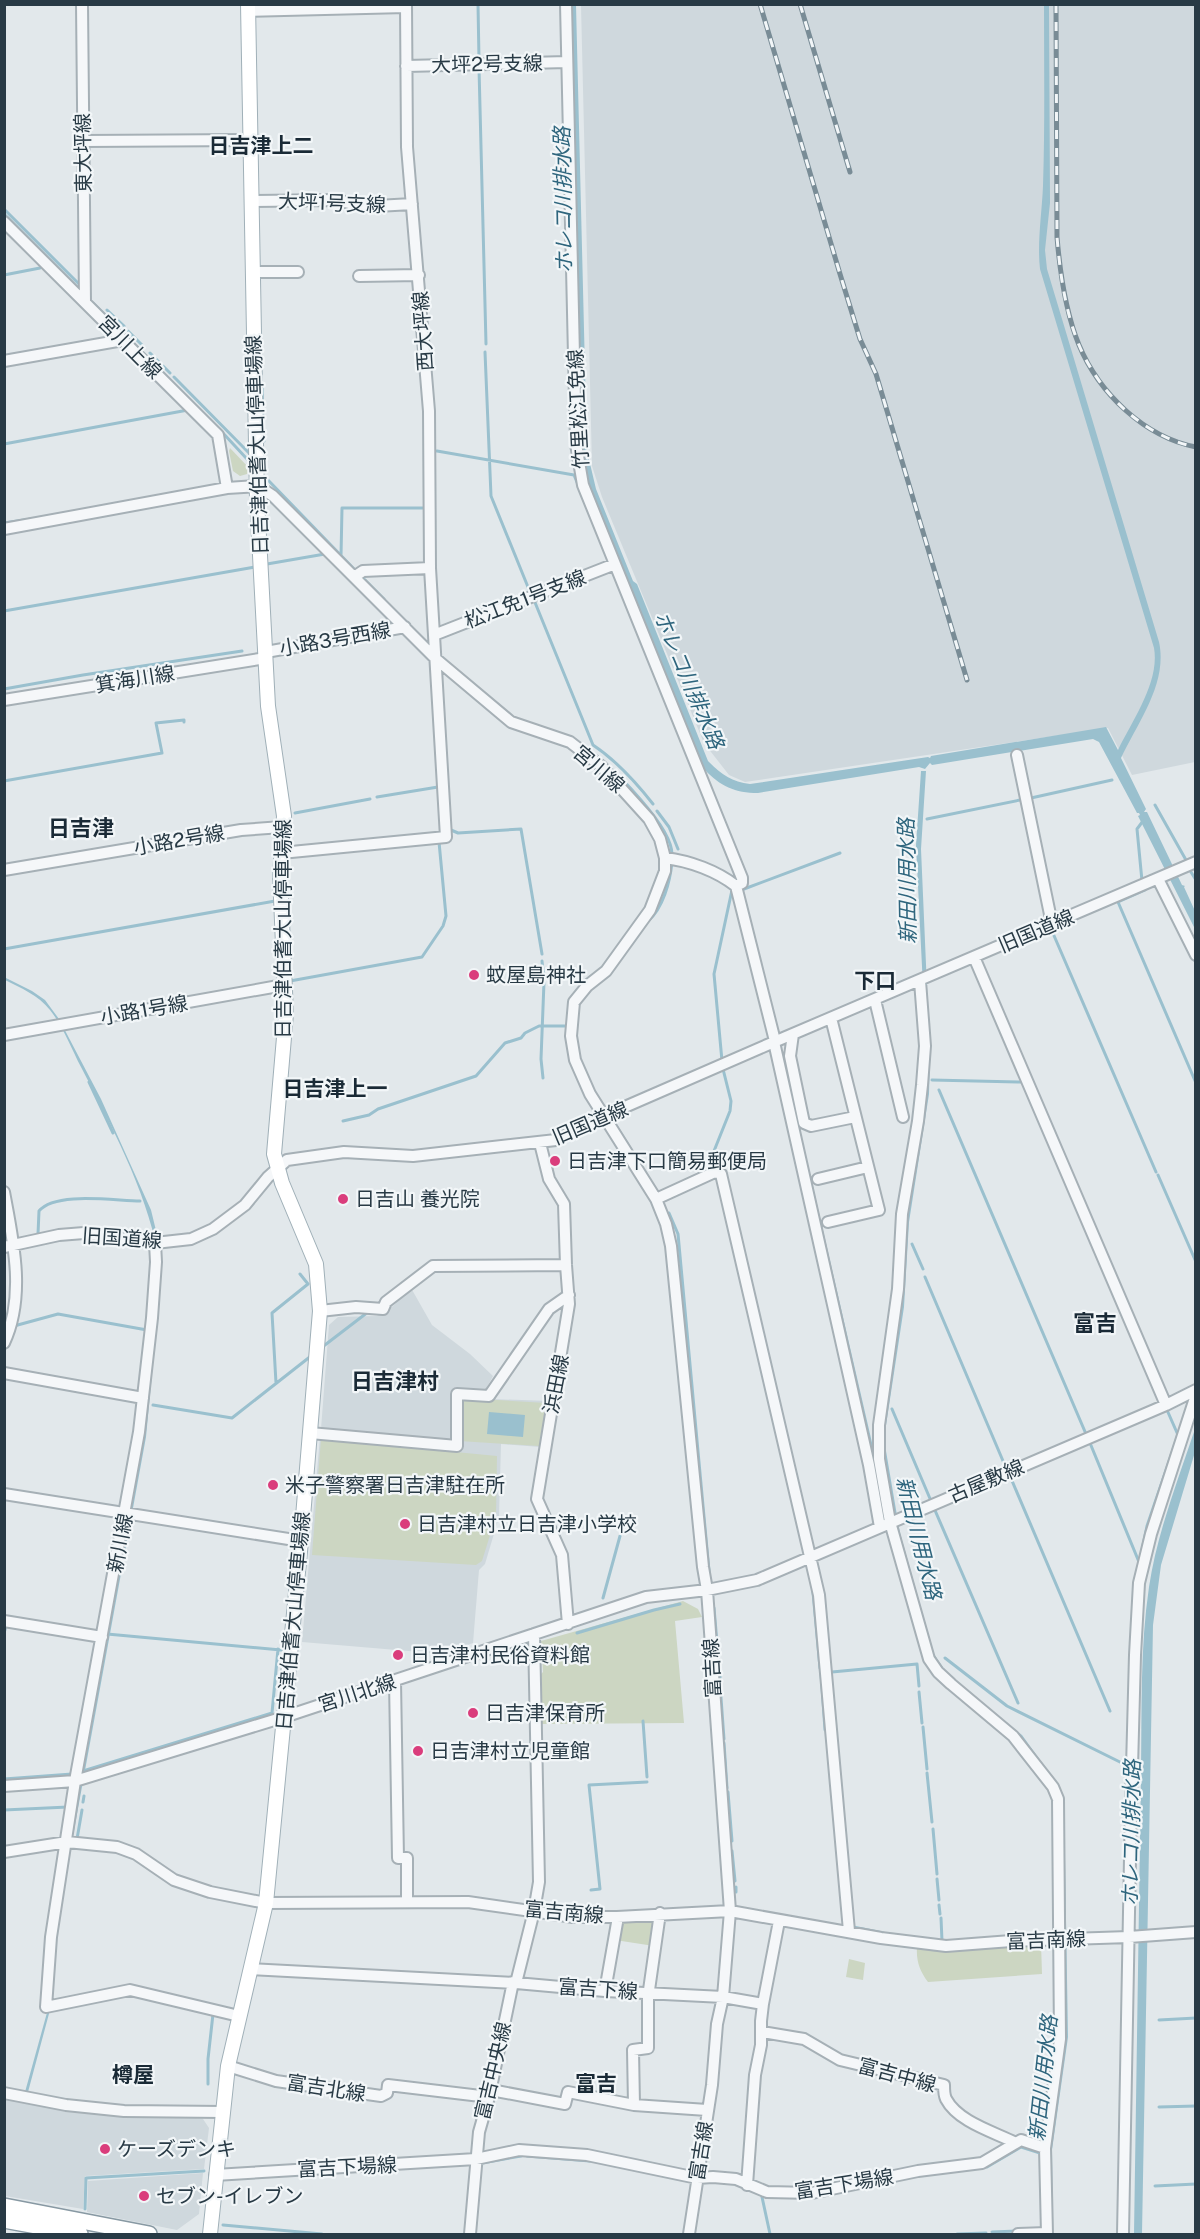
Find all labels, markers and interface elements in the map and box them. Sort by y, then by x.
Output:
street label: 大坪2号支線 [431,51,543,77]
street label: 東大坪線 [70,113,96,193]
water label: ホレコ川排水路 [549,124,577,274]
district label: 日吉津上二 [209,133,314,158]
street label: 大坪1号支線 [278,189,386,217]
street label: 西大坪線 [408,290,438,372]
street label: 宮川上線 [93,310,167,384]
street label: 日吉津伯耆大山停車場線 [241,335,273,555]
street label: 竹里松江免線 [563,348,593,470]
street label: 松江免1号支線 [461,565,589,633]
water label: ホレコ川排水路 [649,607,730,754]
street label: 小路3号西線 [277,617,393,661]
street label: 箕海川線 [94,661,176,697]
street label: 宮川線 [568,740,630,798]
district label: 日吉津 [48,815,114,841]
water label: 新田川用水路 [893,816,921,944]
street label: 日吉津伯耆大山停車場線 [271,819,295,1039]
street label: 小路2号線 [132,820,226,860]
street label: 旧国道線 [994,904,1078,958]
place label: 蚊屋島神社 [486,963,586,987]
marker: 蚊屋島神社 [467,968,481,982]
district label: 下口 [854,968,896,993]
street label: 小路1号線 [99,991,189,1029]
district label: 日吉津上一 [283,1076,388,1101]
street label: 旧国道線 [548,1096,632,1150]
place label: 日吉津下口簡易郵便局 [567,1149,767,1173]
marker: 日吉津下口簡易郵便局 [548,1154,562,1168]
place label: 日吉山 養光院 [355,1187,480,1211]
marker: 日吉山 養光院 [336,1192,350,1206]
street label: 旧国道線 [81,1223,163,1253]
district label: 富吉 [1073,1310,1117,1336]
street label: 浜田線 [538,1352,574,1416]
district label: 日吉津村 [351,1368,439,1394]
street label: 古屋敷線 [944,1454,1028,1508]
place label: 米子警察署日吉津駐在所 [285,1473,505,1497]
water label: 新田川用水路 [892,1474,947,1604]
marker: 米子警察署日吉津駐在所 [266,1478,280,1492]
street label: 日吉津伯耆大山停車場線 [271,1510,315,1732]
street label: 新川線 [102,1511,138,1575]
place label: 日吉津村立日吉津小学校 [417,1512,637,1536]
marker: 日吉津村立日吉津小学校 [398,1517,412,1531]
street label: 富吉線 [698,1637,726,1699]
place label: 日吉津村民俗資料館 [410,1643,590,1667]
marker: 日吉津村民俗資料館 [391,1648,405,1662]
street label: 宮川北線 [315,1669,399,1717]
place label: 日吉津保育所 [485,1701,605,1725]
marker: 日吉津保育所 [466,1706,480,1720]
place label: 日吉津村立児童館 [430,1739,590,1763]
marker: 日吉津村立児童館 [411,1744,425,1758]
water label: ホレコ川排水路 [1117,1757,1145,1907]
street label: 富吉南線 [523,1897,605,1927]
street label: 富吉南線 [1006,1927,1086,1953]
street label: 富吉下線 [557,1974,639,2004]
water label: 新田川用水路 [1024,2012,1062,2142]
street label: 富吉中央線 [470,2020,516,2122]
street label: 富吉中線 [855,2053,939,2097]
district label: 樽屋 [112,2062,154,2087]
street label: 富吉北線 [285,2070,367,2106]
district label: 富吉 [575,2071,617,2096]
street label: 富吉線 [684,2119,718,2183]
place label: ケーズデンキ [117,2137,236,2161]
marker: ケーズデンキ [98,2142,112,2156]
street label: 富吉下場線 [296,2152,398,2182]
street label: 富吉下場線 [793,2164,895,2204]
place label: セブン-イレブン [156,2184,304,2208]
marker: セブン-イレブン [137,2189,151,2203]

